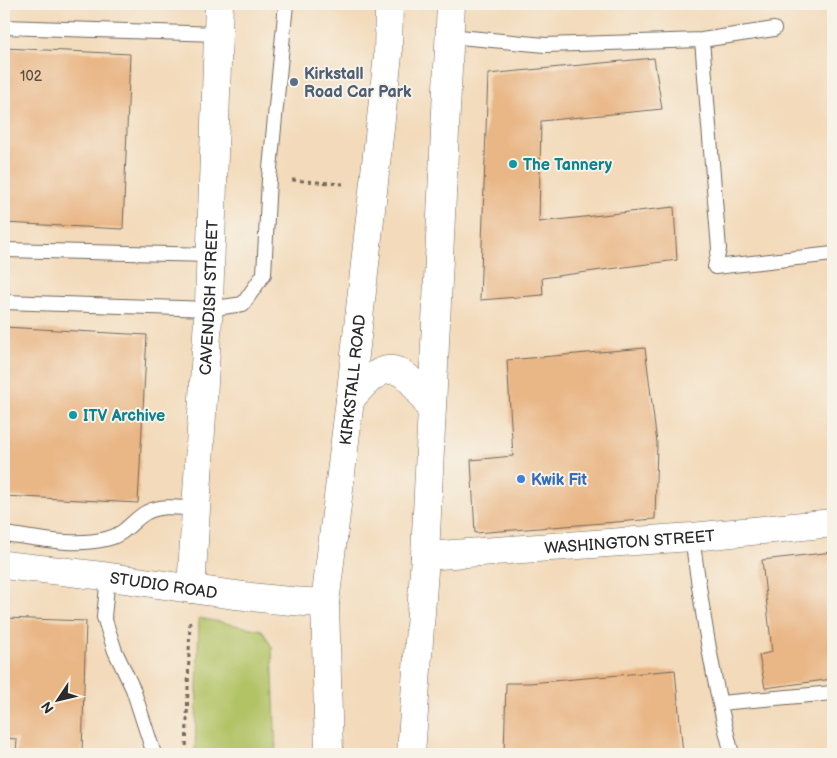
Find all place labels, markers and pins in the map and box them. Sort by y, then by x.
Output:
place label: Kirkstall Road Car Park [304,65,412,102]
marker: Kirkstall Road Car Park [288,76,300,88]
place label: The Tannery [523,156,613,175]
marker: The Tannery [507,158,519,170]
place label: ITV Archive [83,407,165,426]
marker: ITV Archive [67,409,79,421]
place label: Kwik Fit [531,471,587,490]
marker: Kwik Fit [515,473,527,485]

